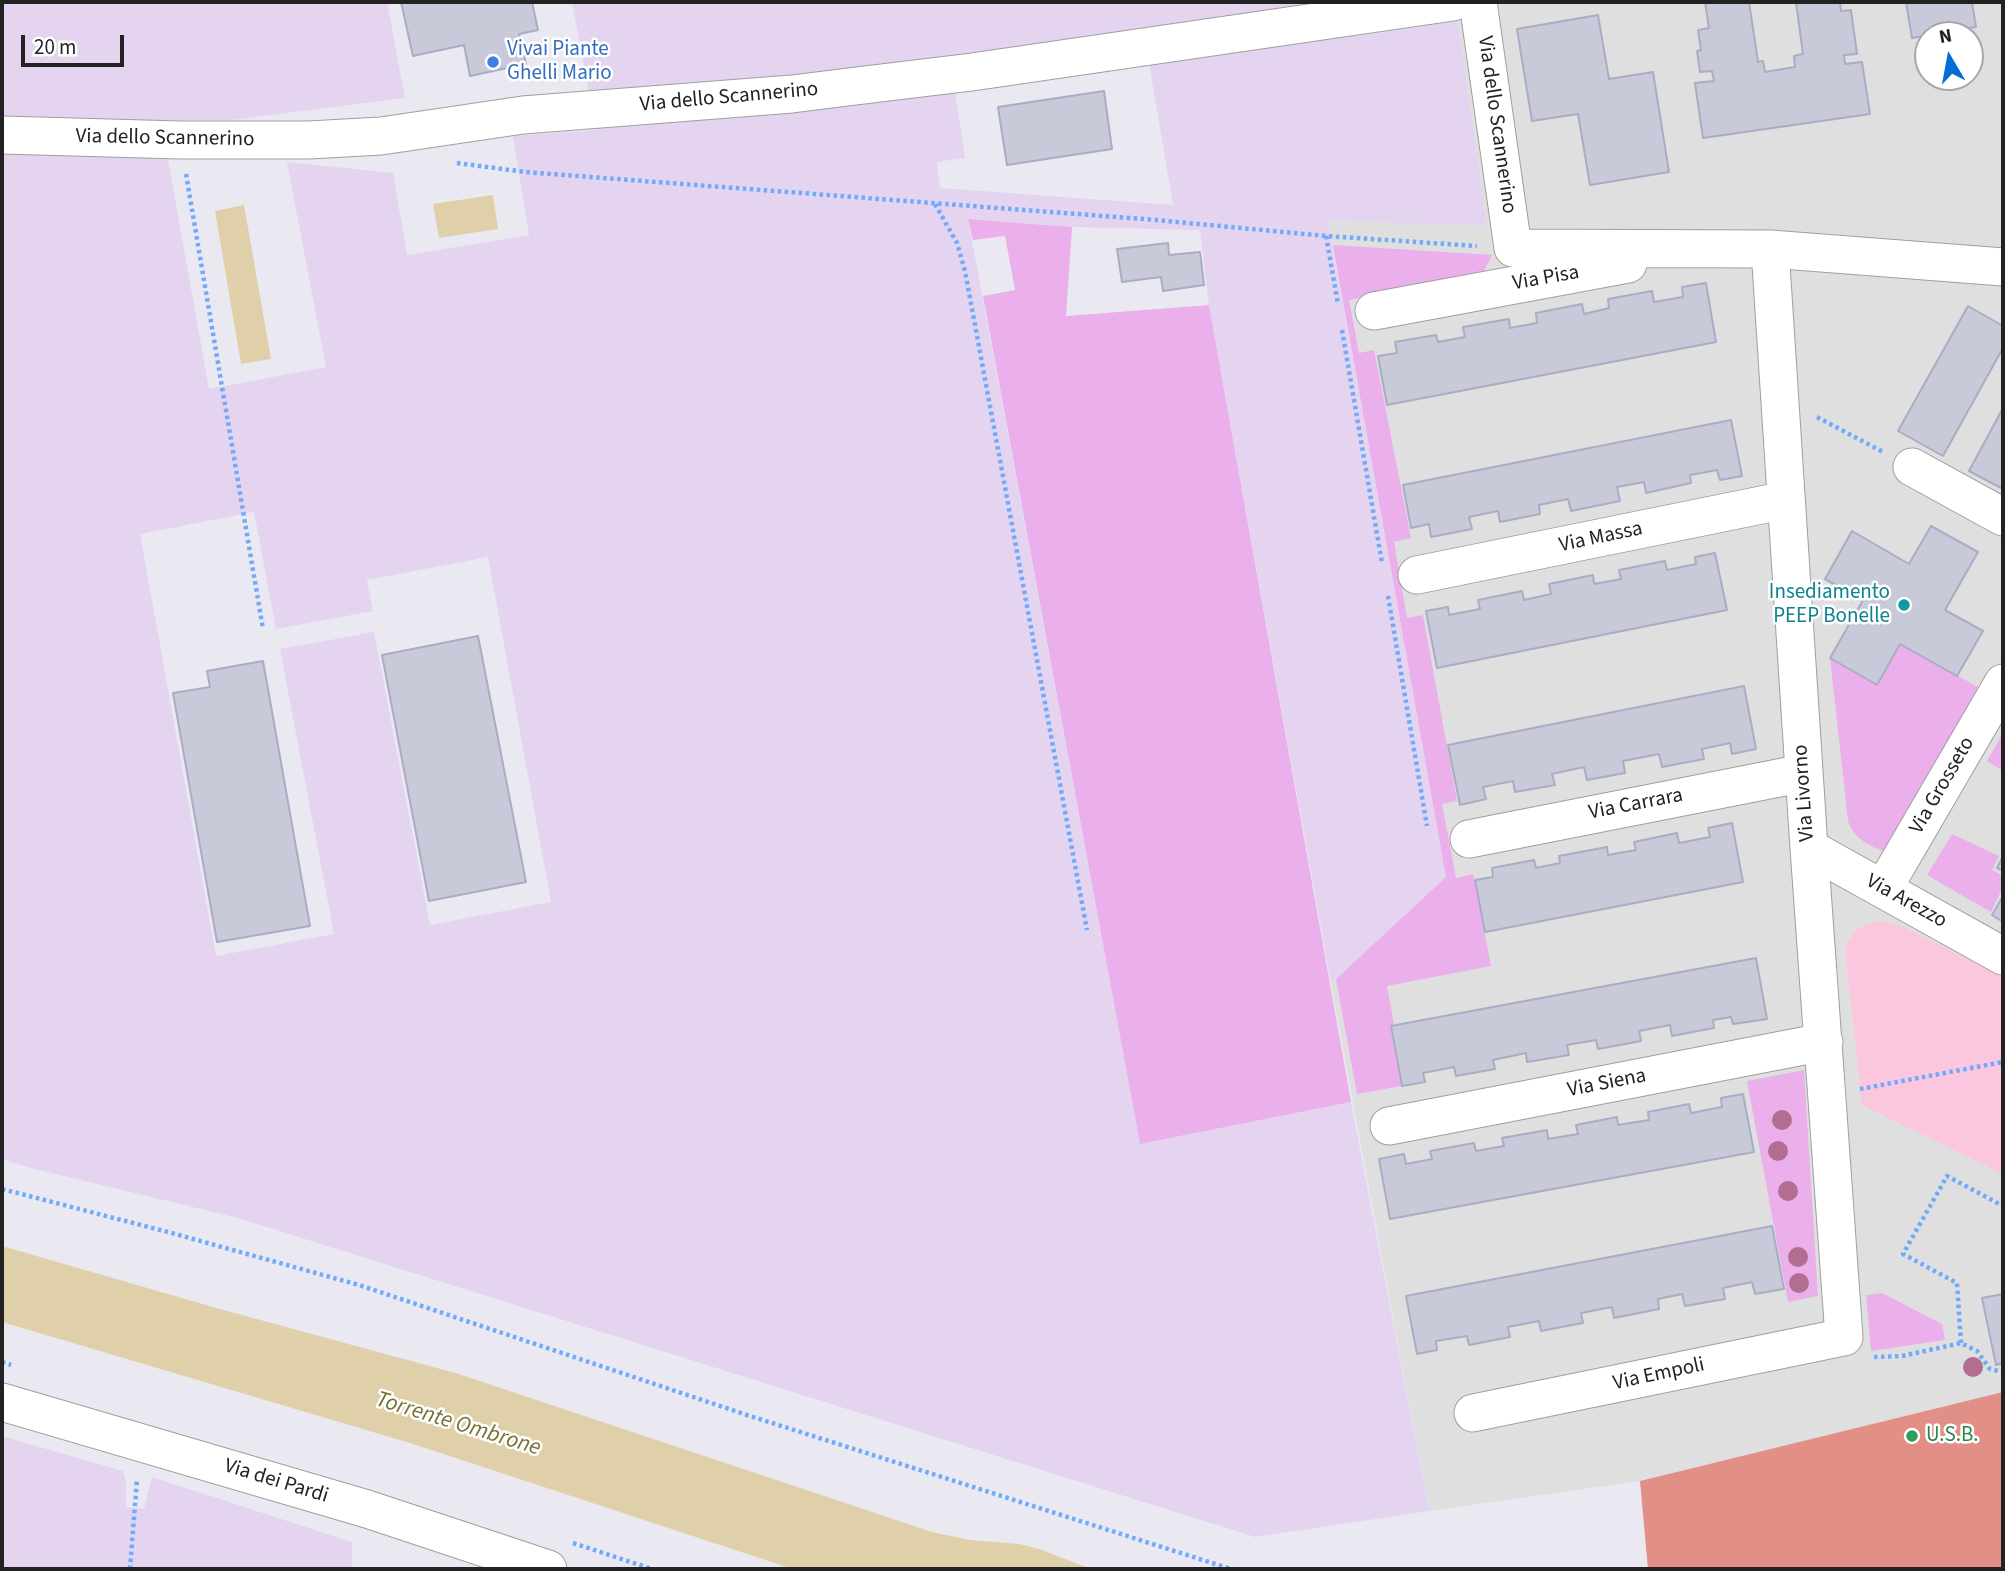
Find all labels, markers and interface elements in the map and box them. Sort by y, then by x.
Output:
scale bar [24,21,128,65]
north arrow [1914,21,1984,91]
text: N [1937,22,1954,51]
text: 20 m [34,32,76,62]
street label: Via dello Scannerino [1471,35,1521,215]
place label: Vivai Piante Ghelli Mario [507,37,612,87]
marker: Vivai Piante Ghelli Mario [485,54,501,70]
street label: Via dello Scannerino [639,78,819,118]
street label: Via dello Scannerino [75,125,255,153]
street label: Via Pisa [1511,261,1581,297]
street label: Via Massa [1557,517,1645,559]
place label: Insediamento PEEP Bonelle [1769,580,1890,630]
marker: Insediamento PEEP Bonelle [1896,597,1912,613]
street label: Via Grosseto [1905,733,1981,839]
street label: Via Livorno [1789,744,1821,842]
street label: Via Carrara [1587,784,1685,826]
street label: Via Arezzo [1861,869,1951,935]
street label: Via Siena [1566,1064,1648,1104]
street label: Via Empoli [1611,1353,1707,1397]
water label: Torrente Ombrone [372,1387,544,1463]
place label: U.S.B. [1926,1423,1978,1449]
marker: U.S.B. [1904,1428,1920,1444]
street label: Via dei Pardi [221,1454,331,1510]

